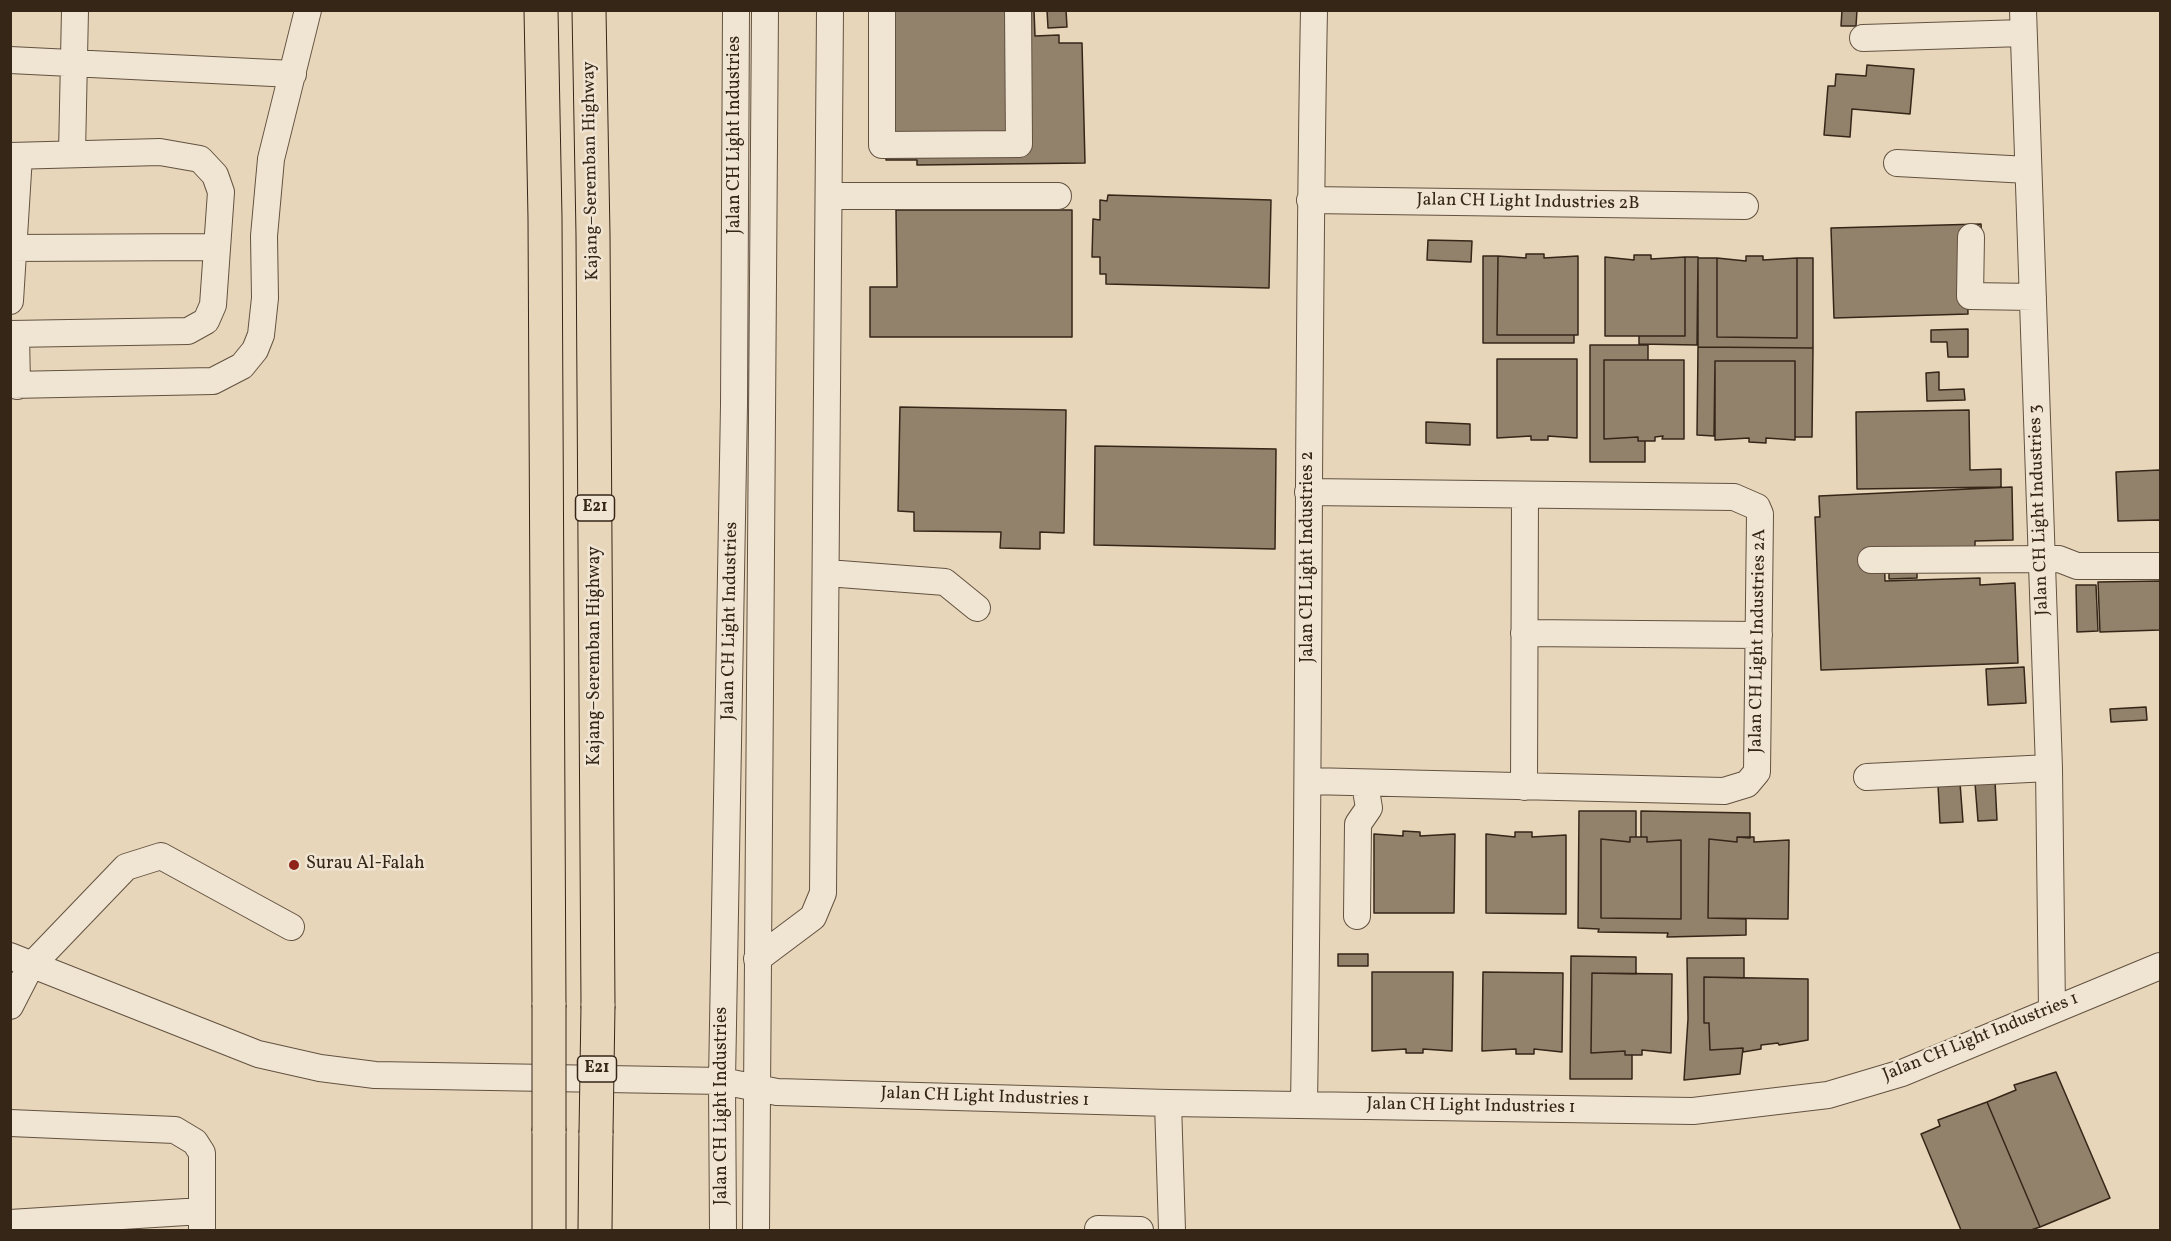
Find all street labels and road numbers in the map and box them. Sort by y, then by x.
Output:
street label: Jalan CH Light Industries [725,36,747,234]
street label: Kajang–Seremban Highway [579,61,605,281]
street label: Jalan CH Light Industries 2B [1416,190,1640,216]
street label: Jalan CH Light Industries 3 [2026,404,2054,616]
street label: Jalan CH Light Industries 2 [1298,451,1320,663]
road number: E21 [576,495,614,521]
street label: Jalan CH Light Industries [718,522,744,720]
street label: Jalan CH Light Industries 2A [1746,529,1772,753]
street label: Kajang–Seremban Highway [585,546,607,766]
street label: Jalan CH Light Industries 1 [1880,989,2082,1087]
street label: Jalan CH Light Industries [712,1007,734,1205]
road number: E21 [578,1056,616,1082]
street label: Jalan CH Light Industries 1 [880,1084,1090,1112]
street label: Jalan CH Light Industries 1 [1366,1094,1576,1120]

